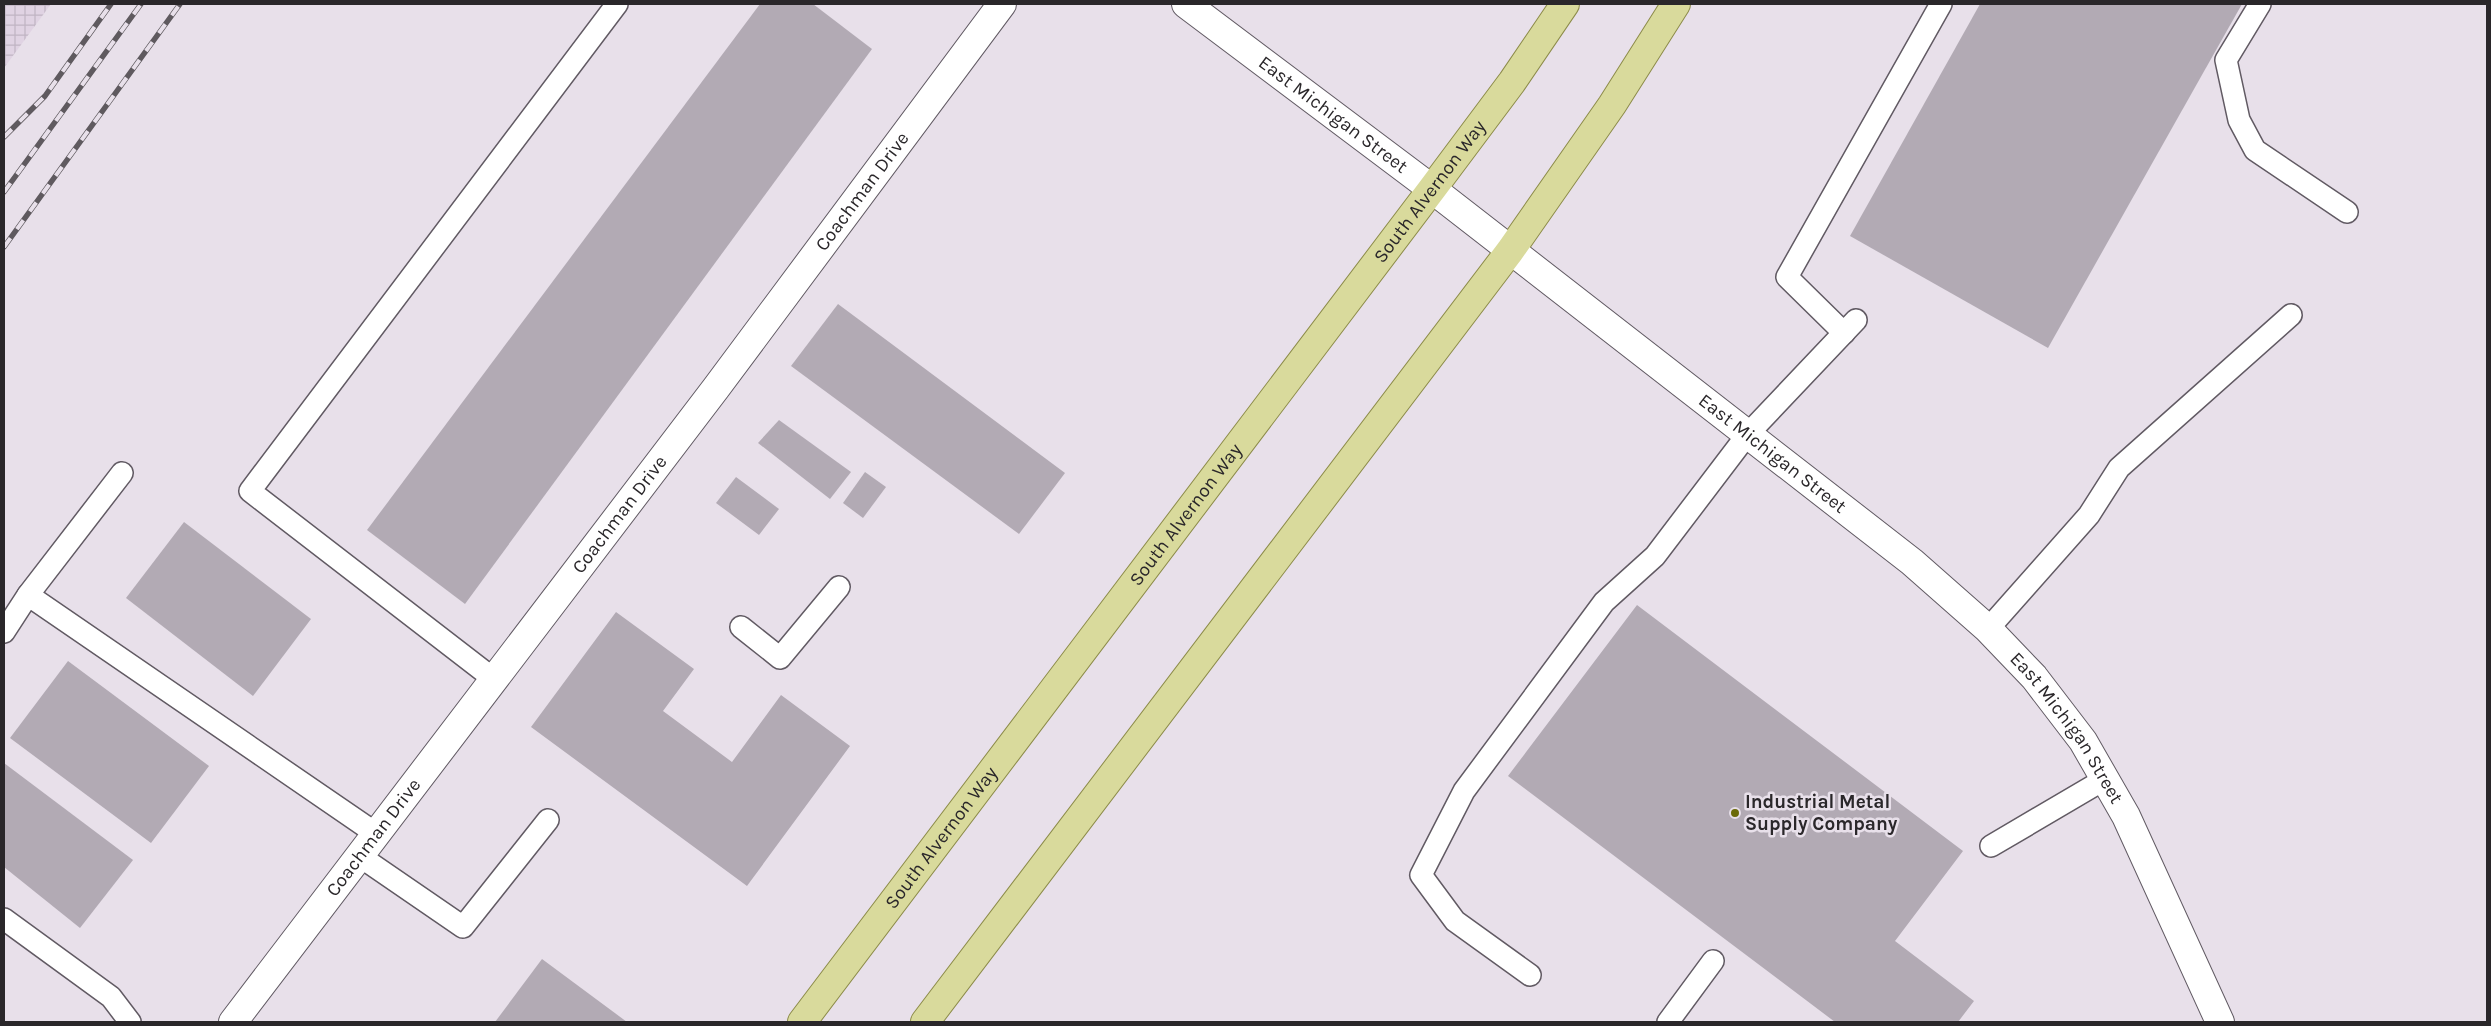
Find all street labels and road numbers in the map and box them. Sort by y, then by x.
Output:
street label: East Michigan Street [1254,51,1412,178]
street label: South Alvernon Way [1369,116,1491,267]
street label: Coachman Drive [811,128,914,255]
street label: East Michigan Street [1694,389,1851,518]
street label: South Alvernon Way [1125,439,1247,590]
street label: Coachman Drive [568,451,672,578]
street label: East Michigan Street [2005,648,2128,808]
street label: South Alvernon Way [881,762,1002,913]
street label: Coachman Drive [322,774,426,901]

